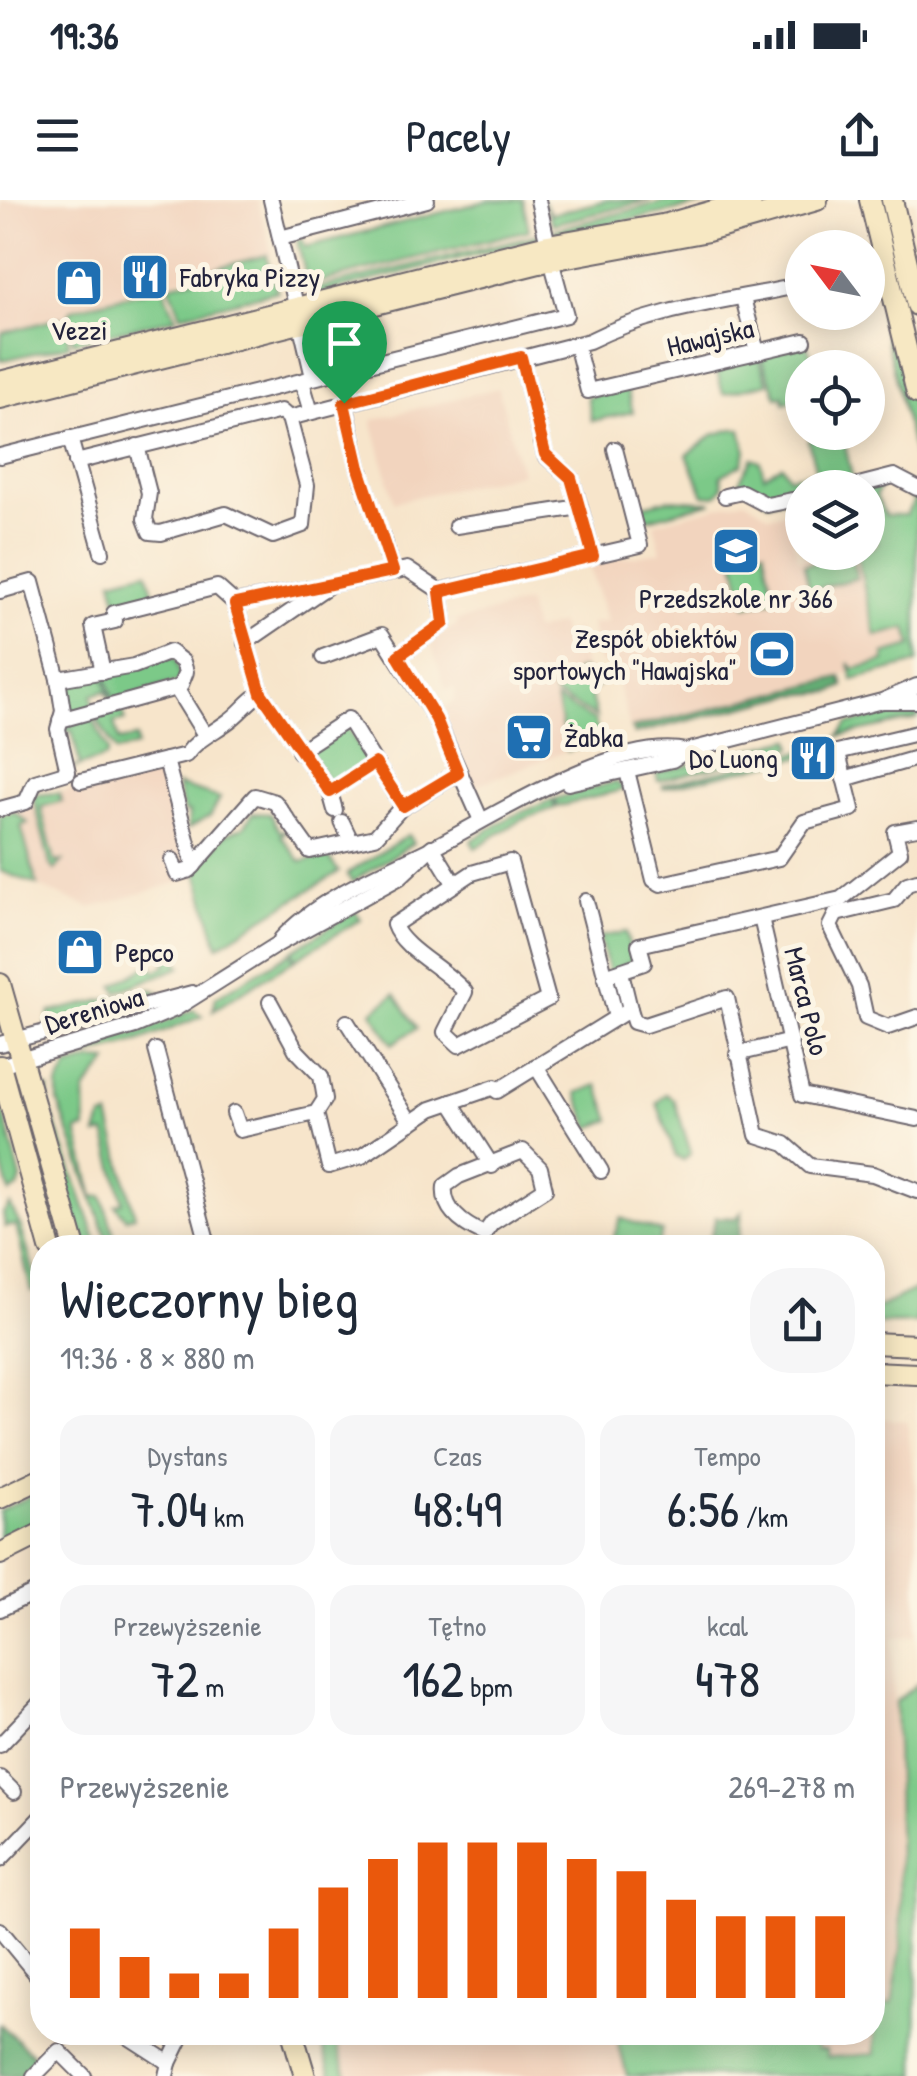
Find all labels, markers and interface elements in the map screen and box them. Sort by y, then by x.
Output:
text: 19:36 [50,9,119,61]
text: Pacely [406,105,511,166]
icon: menu [30,108,85,163]
icon: share [832,108,887,163]
north arrow [785,230,885,330]
map controls [785,230,885,570]
restaurant icon: Fabryka Pizzy [119,251,171,303]
shop icon: Vezzi [53,257,105,309]
place label: Fabryka Pizzy [179,258,320,296]
pin [302,301,387,404]
street label: Hawajska [663,309,757,365]
place label: Vezzi [50,311,108,349]
icon: arrive [317,316,372,371]
button: locate [785,350,885,450]
button: layers [785,470,885,570]
school or university icon: Przedszkole nr 366 [710,525,762,577]
place label: Przedszkole nr 366 [639,579,833,617]
place label: Zespół obiektów sportowych "Hawajska" [512,619,737,689]
sports icon: Zespół obiektów sportowych "Hawajska" [746,628,798,680]
supermarket icon: Żabka [503,711,555,763]
place label: Żabka [564,718,623,756]
restaurant icon: Do Luong [787,732,839,784]
place label: Do Luong [689,739,778,777]
shop icon: Pepco [54,926,106,978]
place label: Pepco [115,933,174,971]
street label: Marca Polo [775,943,839,1059]
street label: Dereniowa [40,977,148,1043]
text: Wieczorny bieg [60,1261,358,1335]
button: share [750,1268,855,1373]
text: 19:36 · 8 × 880 m [60,1336,254,1379]
text: Dystans [148,1437,227,1475]
text: Czas [433,1437,482,1475]
text: Tempo [694,1437,761,1475]
text: 7.04 [131,1475,207,1543]
text: 48:49 [413,1475,502,1543]
text: 6:56 [667,1475,739,1543]
text: km [207,1498,244,1536]
text: /km [739,1498,788,1536]
text: Przewyższenie [113,1607,262,1645]
text: Tętno [429,1607,486,1645]
text: kcal [707,1607,748,1645]
text: 72 [151,1645,199,1713]
text: 162 [402,1645,464,1713]
text: 478 [695,1645,760,1713]
text: m [199,1668,224,1706]
text: bpm [464,1668,513,1706]
text: Przewyższenie [60,1765,229,1808]
text: 269–278 m [728,1765,855,1808]

